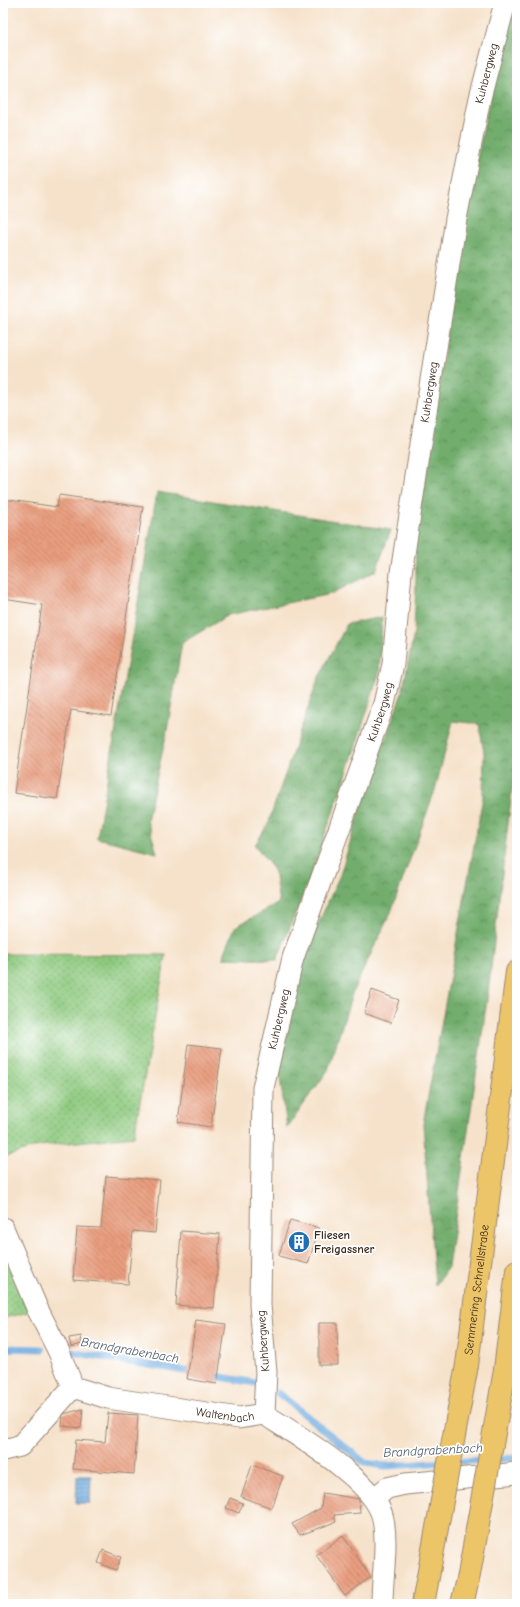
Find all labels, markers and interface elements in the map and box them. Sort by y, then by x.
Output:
street label: Kuhbergweg [472,42,501,105]
street label: Kuhbergweg [417,360,441,424]
street label: Kuhbergweg [364,681,396,744]
street label: Kuhbergweg [265,987,293,1051]
street label: Semmering Schnellstraße [461,1224,492,1356]
place label: Fliesen Freigassner [314,1228,375,1256]
building icon: Fliesen Freigassner [286,1229,312,1255]
street label: Kuhbergweg [254,1310,272,1372]
water label: Brandgrabenbach [80,1334,180,1366]
street label: Waltenbach [195,1405,255,1425]
water label: Brandgrabenbach [383,1440,483,1460]

